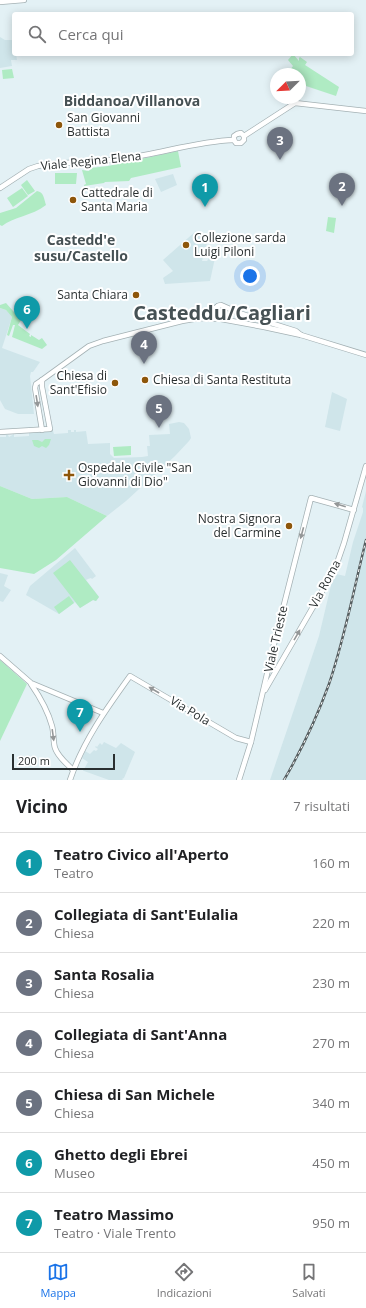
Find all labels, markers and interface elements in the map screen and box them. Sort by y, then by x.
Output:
search box [12,12,354,56]
icon: search [26,23,48,45]
text: Cerca qui [58,24,124,44]
north arrow [270,68,306,104]
district label: Biddanoa/Villanova [64,91,200,110]
place label: San Giovanni Battista [67,109,140,140]
marker: San Giovanni Battista [54,120,64,130]
pin: 3 [267,127,293,160]
street label: Viale Regina Elena [40,147,142,174]
pin: 2 [329,173,355,206]
pin: 1 [192,174,218,207]
place label: Cattedrale di Santa Maria [81,184,153,215]
marker: Cattedrale di Santa Maria [68,195,78,205]
place label: Collezione sarda Luigi Piloni [194,229,286,260]
district label: Castedd'e susu/Castello [34,230,128,265]
marker: Collezione sarda Luigi Piloni [181,240,191,250]
your location [240,266,260,286]
place label: Santa Chiara [57,286,128,303]
marker: Santa Chiara [131,290,141,300]
pin: 6 [14,296,40,329]
district label: Casteddu/Cagliari [133,299,311,326]
pin: 4 [131,331,157,364]
place label: Chiesa di Sant'Efisio [50,367,107,398]
place label: Chiesa di Santa Restituta [153,371,291,388]
marker: Chiesa di Santa Restituta [140,375,150,385]
marker: Chiesa di Sant'Efisio [110,378,120,388]
one-way arrow [34,395,40,407]
pin: 5 [146,395,172,428]
place label: Ospedale Civile "San Giovanni di Dio" [78,459,192,490]
marker: Ospedale Civile "San Giovanni di Dio" [63,469,75,481]
one-way arrow [333,502,345,508]
place label: Nostra Signora del Carmine [198,510,281,541]
marker: Nostra Signora del Carmine [284,521,294,531]
one-way arrow [299,528,305,540]
street label: Via Roma [305,557,344,611]
street label: Viale Trieste [260,604,291,674]
one-way arrow [294,629,301,641]
one-way arrow [148,686,160,693]
street label: Via Pola [167,692,214,729]
pin: 7 [67,699,93,732]
one-way arrow [50,728,56,741]
scale bar [12,752,115,771]
text: 200 m [18,753,50,768]
text: Vicino [16,795,68,818]
text: 7 risultati [293,797,350,815]
text: Teatro Civico all'Aperto [54,844,229,864]
text: 1 [25,854,33,872]
text: 160 m [312,854,350,872]
text: Teatro [54,864,93,882]
text: Collegiata di Sant'Eulalia [54,904,238,924]
text: 2 [25,914,33,932]
text: 220 m [312,914,350,932]
text: Chiesa [54,924,94,942]
text: Santa Rosalia [54,964,155,984]
text: 3 [25,974,33,992]
text: 230 m [312,974,350,992]
text: Chiesa [54,984,94,1002]
text: Collegiata di Sant'Anna [54,1024,227,1044]
text: 4 [25,1034,33,1052]
text: 270 m [312,1034,350,1052]
text: Chiesa [54,1044,94,1062]
text: Chiesa di San Michele [54,1084,215,1104]
text: 5 [25,1094,33,1112]
text: 340 m [312,1094,350,1112]
text: Chiesa [54,1104,94,1122]
text: Ghetto degli Ebrei [54,1144,188,1164]
text: 6 [25,1154,33,1172]
text: 450 m [312,1154,350,1172]
text: Museo [54,1164,95,1182]
text: Teatro Massimo [54,1204,174,1224]
text: 7 [25,1214,33,1232]
text: 950 m [312,1214,350,1232]
text: Teatro · Viale Trento [54,1224,176,1242]
tab: Mappa [40,1261,76,1300]
tab: Indicazioni [157,1261,212,1300]
tab: Salvati [292,1261,326,1300]

